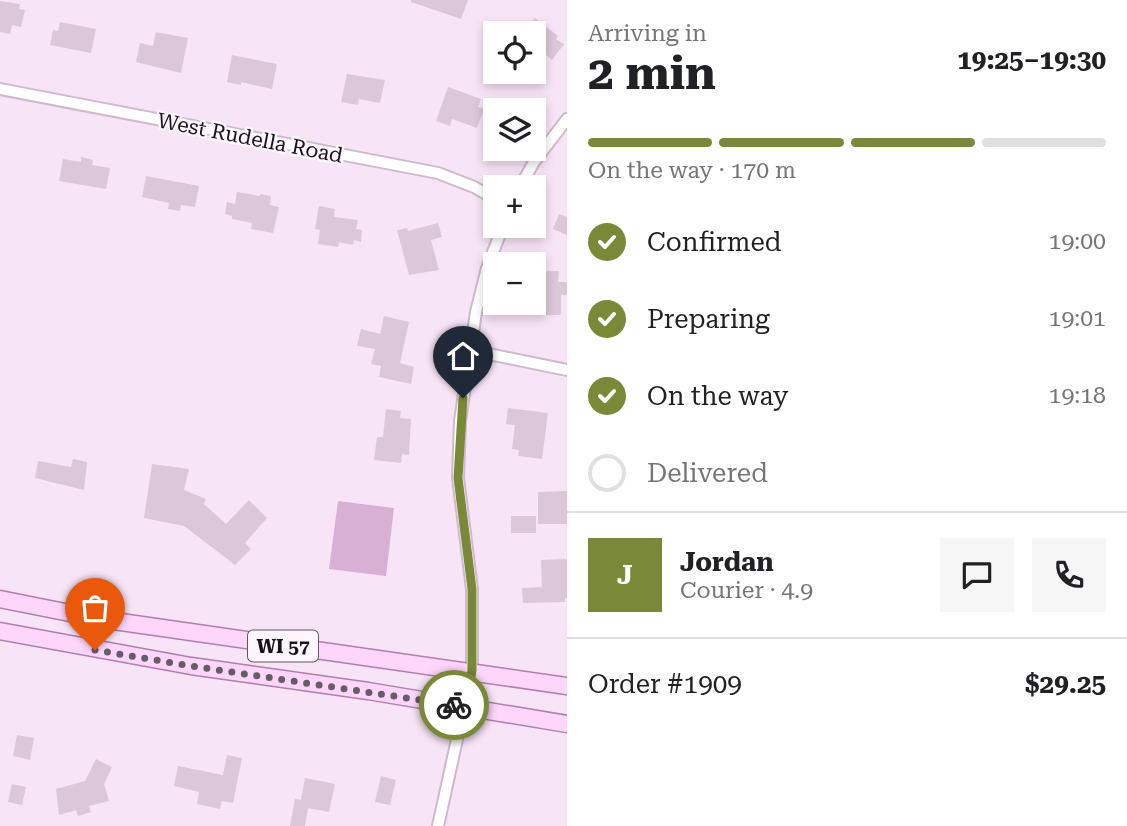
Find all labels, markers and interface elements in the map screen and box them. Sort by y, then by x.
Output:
text: Arriving in [588,20,707,47]
map controls [483,21,546,315]
button: locate [483,21,546,84]
text: 19:25–19:30 [957,45,1106,75]
text: 2 min [588,46,716,100]
button: layers [483,98,546,161]
street label: West Rudella Road [155,108,345,168]
text: On the way · 170 m [588,157,796,184]
button: + [483,175,546,238]
icon: check [588,223,626,261]
text: Confirmed [647,227,782,257]
text: 19:00 [1049,228,1106,255]
button: − [483,252,546,315]
icon: check [588,300,626,338]
text: Preparing [647,304,770,334]
text: 19:01 [1049,305,1106,332]
pin [433,326,493,398]
icon: home [444,337,482,375]
icon: check [588,377,626,415]
text: On the way [647,381,788,411]
text: 19:18 [1049,382,1106,409]
text: Delivered [647,458,768,488]
button: chat [940,538,1014,612]
button: phone [1032,538,1106,612]
text: Jordan [680,547,774,577]
text: J [617,560,633,590]
text: Courier · 4.9 [680,577,813,604]
pin [65,578,125,650]
icon: bag [76,589,114,627]
road number: WI 57 [248,631,318,662]
text: Order #1909 [588,669,742,699]
text: $29.25 [1025,669,1106,699]
courier [419,670,489,740]
icon: bike [435,686,473,724]

